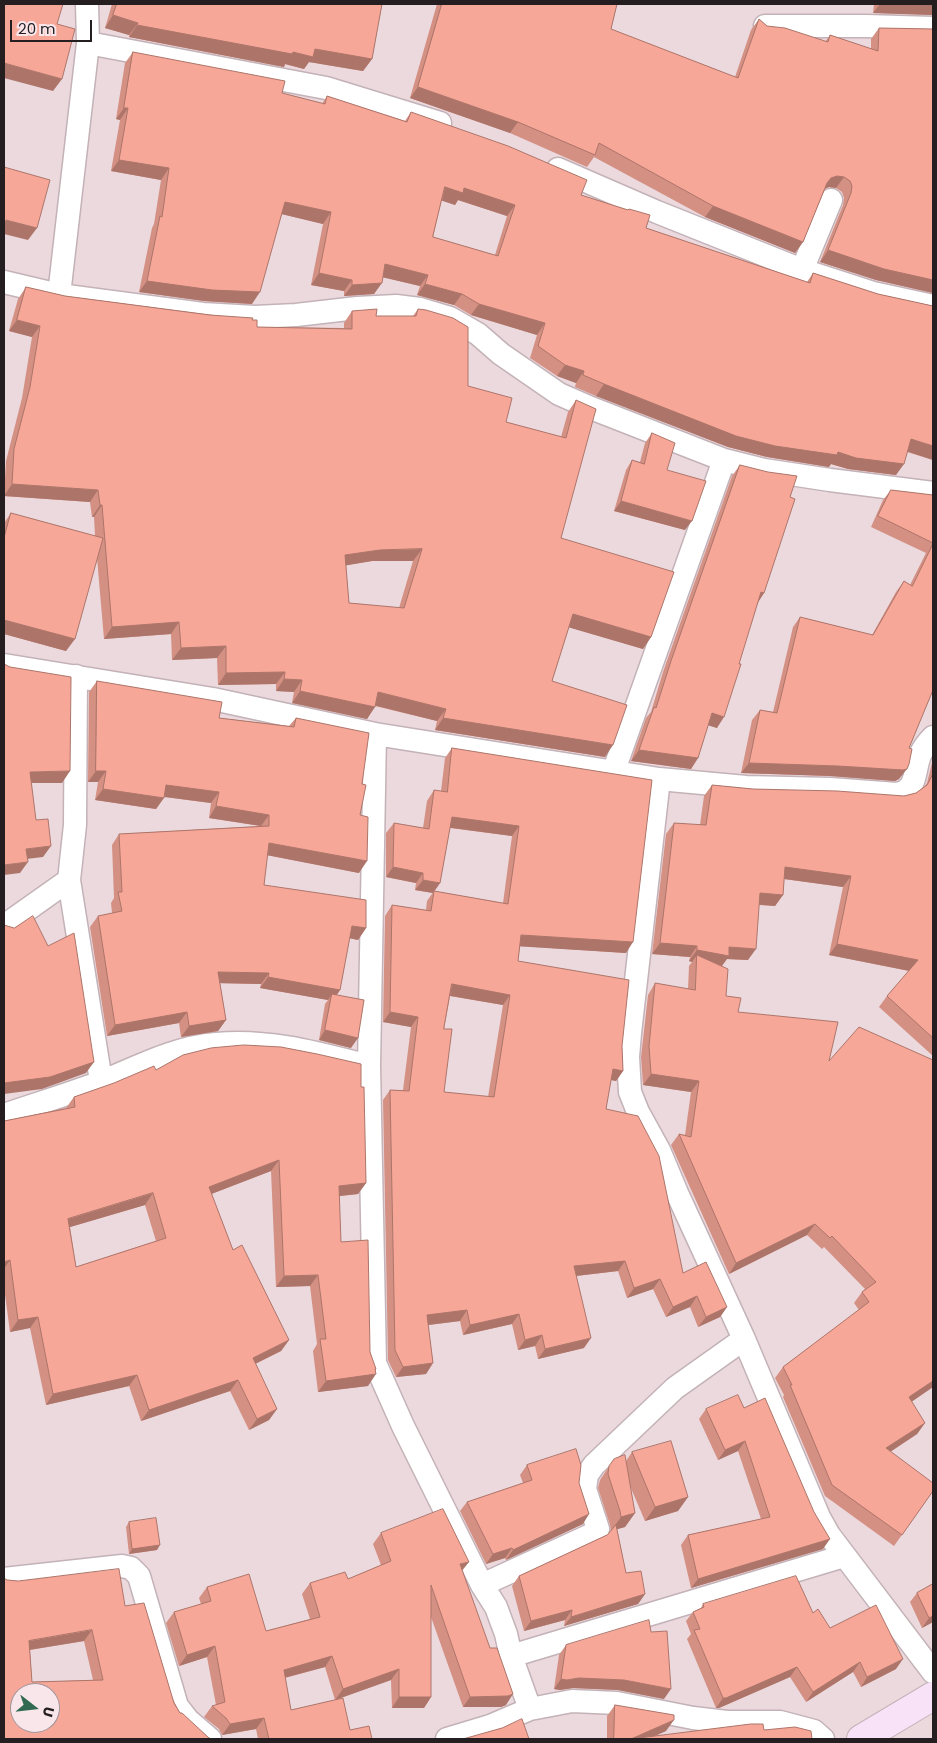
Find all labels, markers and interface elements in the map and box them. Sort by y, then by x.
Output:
scale bar [12,10,95,42]
text: 20 m [18,18,56,39]
north arrow [10,1683,60,1733]
text: U [37,1704,59,1719]

